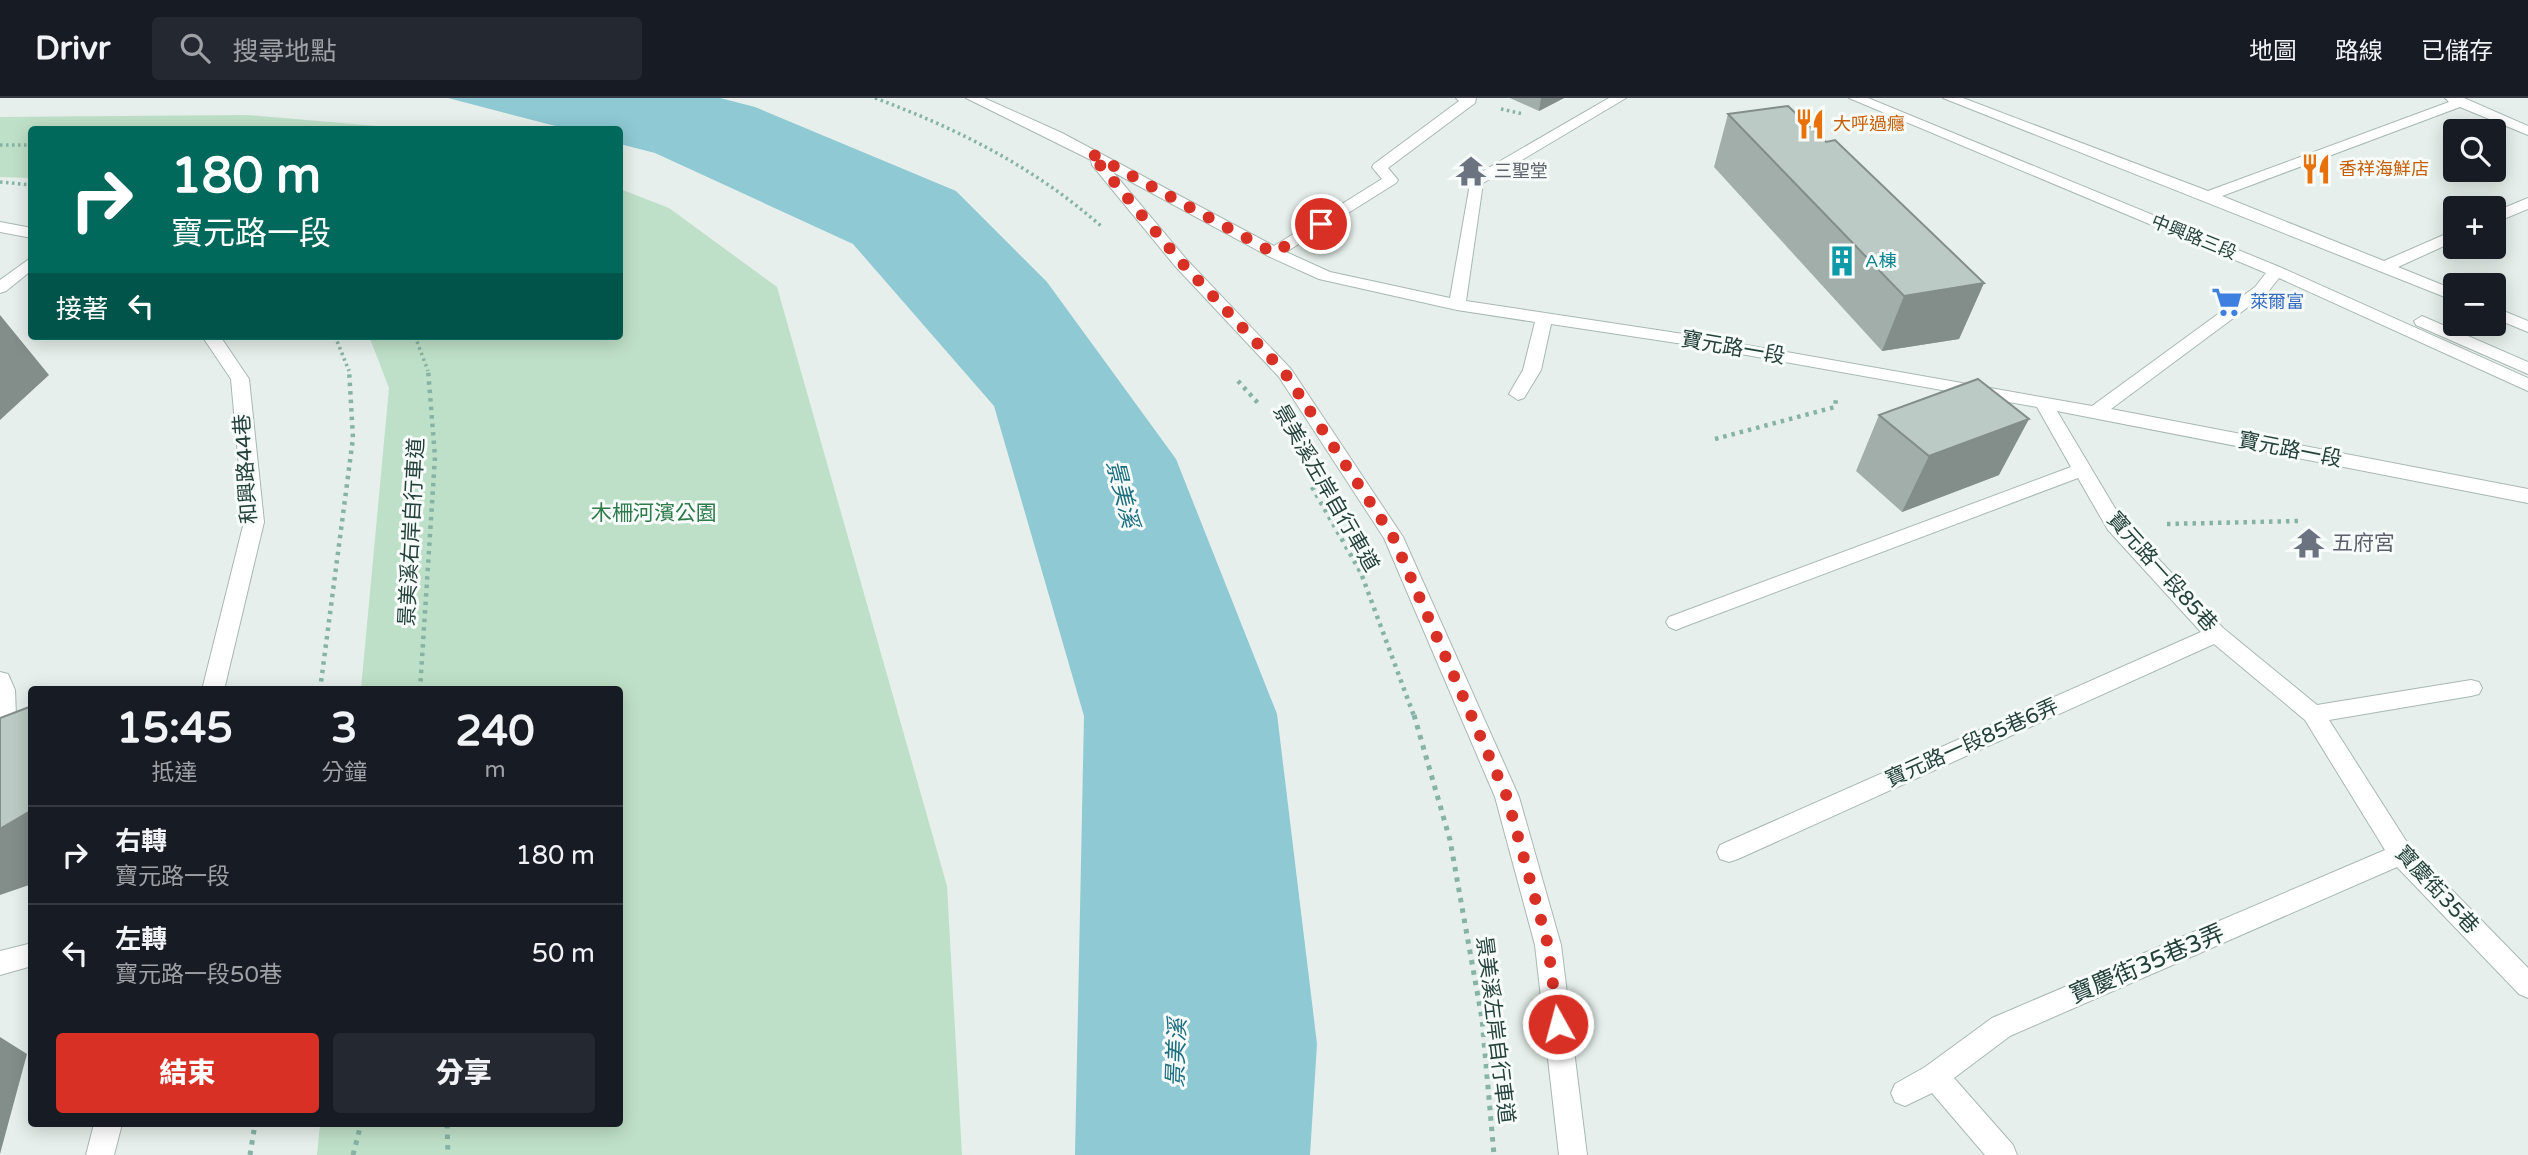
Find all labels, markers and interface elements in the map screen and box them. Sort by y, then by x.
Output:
search box [152,17,642,80]
text: Drivr [35,29,110,68]
icon: search [176,29,214,67]
text: 搜尋地點 [232,36,337,67]
text: 地圖 [2249,37,2297,66]
text: 路線 [2335,37,2383,66]
text: 已儲存 [2421,37,2493,66]
restaurant icon: 大呼過癮 [1793,107,1827,141]
place label: 大呼過癮 [1833,113,1905,135]
map controls [2443,119,2506,336]
button: search [2443,119,2506,182]
text: 180 m [171,147,321,206]
restaurant icon: 香祥海鮮店 [2299,152,2333,186]
icon: right [56,154,147,245]
temple icon: 三聖堂 [1454,154,1488,188]
place label: 香祥海鮮店 [2339,158,2429,180]
place label: 三聖堂 [1494,160,1548,182]
pin [1291,194,1351,254]
button: + [2443,196,2506,259]
icon: arrive [1302,205,1340,243]
street label: 中興路三段 [2148,210,2240,264]
text: 寶元路一段 [171,215,331,253]
building icon: A棟 [1825,244,1859,278]
place label: A棟 [1865,250,1896,272]
button: − [2443,273,2506,336]
supermarket icon: 萊爾富 [2210,285,2244,319]
icon: left [122,287,160,325]
place label: 萊爾富 [2250,291,2304,313]
text: 接著 [56,294,108,325]
street label: 寶元路一段 [1679,327,1787,369]
street label: 景美溪左岸自行車道 [1268,400,1384,576]
street label: 和興路44巷 [230,413,262,525]
street label: 寶元路一段 [2236,428,2344,472]
street label: 景美溪右岸自行車道 [395,437,429,627]
water label: 景美溪 [1100,457,1145,534]
park label: 木柵河濱公園 [591,501,717,526]
street label: 寶元路一段85巷 [2102,507,2222,637]
temple icon: 五府宮 [2292,526,2326,560]
place label: 五府宮 [2332,531,2395,556]
street label: 寶元路一段85巷6弄 [1882,694,2062,792]
text: 15:45 [116,703,233,754]
text: 3 [331,703,357,754]
text: 240 [455,706,535,757]
text: m [484,756,506,784]
text: 抵達 [152,759,198,787]
text: 分鐘 [321,759,367,787]
text: 右轉 [115,826,167,857]
icon: right [56,836,94,874]
text: 180 m [515,840,595,871]
street label: 寶慶街35巷 [2390,841,2484,939]
text: 寶元路一段 [115,863,230,891]
street label: 寶慶街35巷3弄 [2065,918,2229,1010]
text: 左轉 [115,924,167,955]
icon: left [56,934,94,972]
street label: 景美溪左岸自行車道 [1471,935,1519,1125]
text: 50 m [532,938,595,969]
text: 寶元路一段50巷 [115,961,282,989]
position arrow [1521,987,1595,1061]
water label: 景美溪 [1162,1015,1192,1088]
button: 結束 [56,1033,319,1113]
button: 分享 [333,1033,595,1113]

